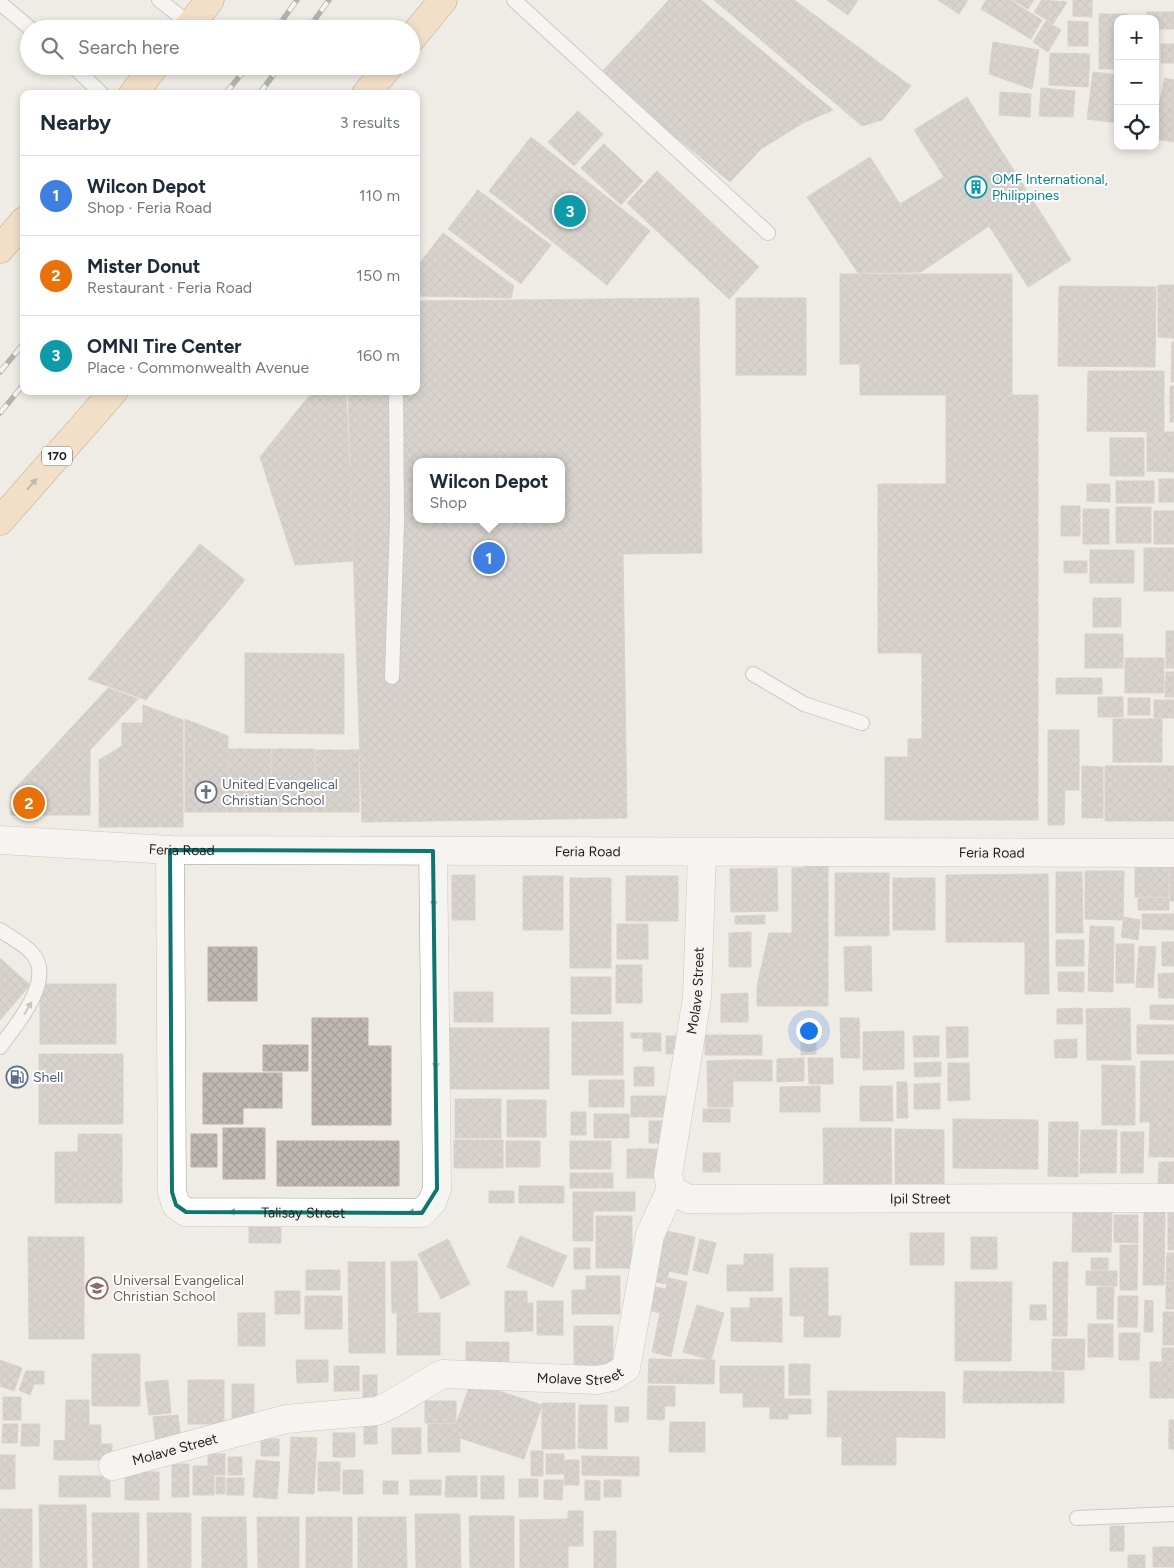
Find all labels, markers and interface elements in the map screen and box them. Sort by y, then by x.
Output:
map controls [1114,15,1159,150]
button: + [1114,15,1159,60]
search box [20,20,420,75]
icon: search [38,34,66,62]
text: Search here [78,36,180,59]
button: − [1114,60,1159,105]
button: locate [1114,105,1159,150]
text: Nearby [40,110,111,135]
text: 3 results [340,113,400,132]
place label: OMF International, Philippines [992,171,1108,204]
text: Wilcon Depot [87,175,206,198]
building icon: OMF International, Philippines [964,175,988,199]
text: 1 [53,186,59,205]
text: 110 m [359,186,400,205]
pin: 3 [554,192,586,230]
text: Shop · Feria Road [87,198,212,217]
text: Mister Donut [87,255,200,278]
text: 2 [51,266,61,285]
text: 150 m [356,266,400,285]
text: Restaurant · Feria Road [87,278,252,297]
text: OMNI Tire Center [87,335,242,358]
text: 3 [52,346,60,365]
text: 160 m [357,346,400,365]
text: Place · Commonwealth Avenue [87,358,309,377]
road number: 170 [42,446,72,466]
popup [413,458,565,523]
text: Wilcon Depot [429,470,549,493]
one-way arrow [27,478,38,491]
text: Shop [429,493,467,512]
pin: 1 [473,539,505,577]
place label: United Evangelical Christian School [222,776,338,809]
church icon: United Evangelical Christian School [194,780,218,804]
pin: 2 [13,784,45,822]
street label: Feria Road [148,840,215,859]
street label: Feria Road [555,843,621,860]
street label: Feria Road [959,844,1025,861]
one-way arrow [430,892,438,908]
street label: Molave Street [683,947,707,1036]
one-way arrow [24,1001,33,1014]
your location [796,1018,822,1044]
one-way arrow [432,1054,440,1070]
fuel station icon: Shell [5,1065,29,1089]
place label: Shell [33,1069,63,1086]
street label: Ipil Street [890,1190,951,1207]
street label: Talisay Street [261,1204,345,1221]
one-way arrow [227,1208,243,1216]
one-way arrow [407,1209,423,1217]
place label: Universal Evangelical Christian School [113,1272,244,1305]
school or university icon: Universal Evangelical Christian School [85,1276,109,1300]
street label: Molave Street [536,1363,627,1389]
street label: Molave Street [130,1430,219,1469]

